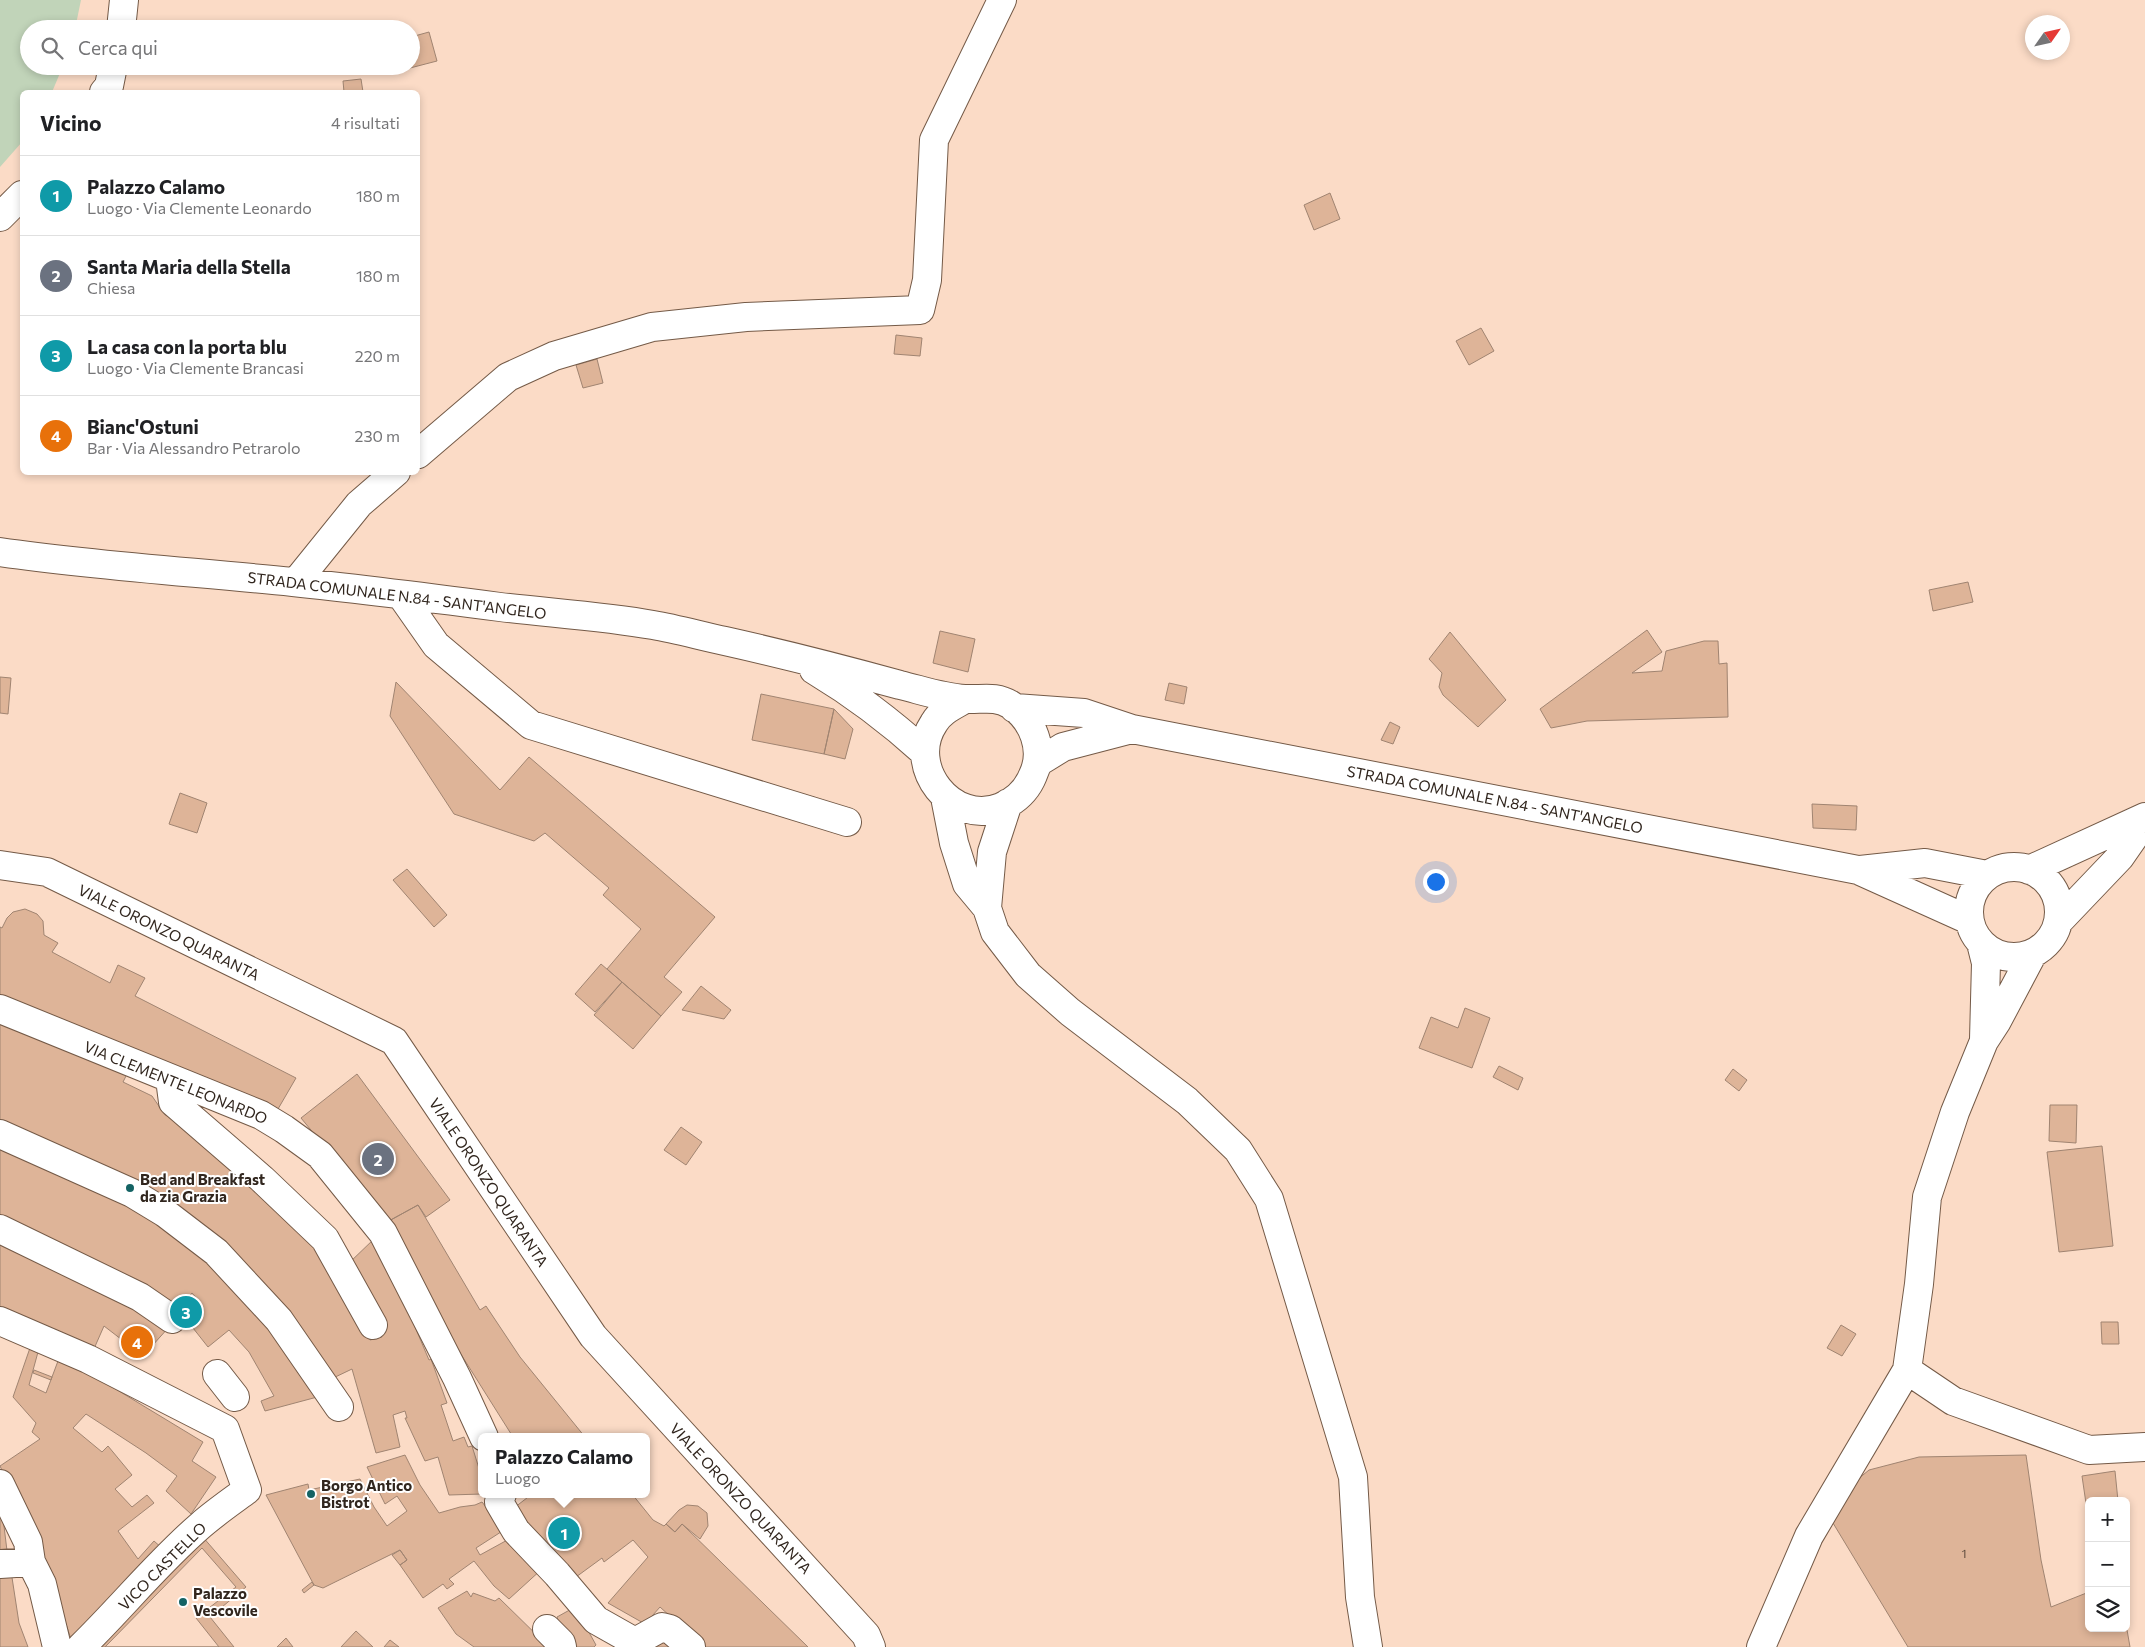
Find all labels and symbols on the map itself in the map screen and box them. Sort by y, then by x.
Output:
north arrow [2025,15,2070,60]
street label: STRADA COMUNALE N.84 - SANT'ANGELO [247,568,547,622]
street label: STRADA COMUNALE N.84 - SANT'ANGELO [1346,761,1644,837]
your location [1423,869,1449,895]
street label: VIALE ORONZO QUARANTA [75,880,263,984]
street label: VIA CLEMENTE LEONARDO [82,1037,270,1127]
street label: VIALE ORONZO QUARANTA [426,1094,552,1270]
pin: 2 [362,1140,394,1178]
place label: Bed and Breakfast da zia Grazia [140,1170,265,1205]
marker: Bed and Breakfast da zia Grazia [124,1182,136,1194]
pin: 3 [170,1293,202,1331]
pin: 4 [121,1323,153,1361]
street label: VIALE ORONZO QUARANTA [666,1419,816,1577]
place label: Borgo Antico Bistrot [321,1476,412,1511]
marker: Borgo Antico Bistrot [305,1488,317,1500]
pin: 1 [548,1514,580,1552]
street label: VICO CASTELLO [114,1518,210,1614]
house number: 1 [1961,1546,1967,1560]
place label: Palazzo Vescovile [193,1584,258,1619]
marker: Palazzo Vescovile [177,1596,189,1608]

